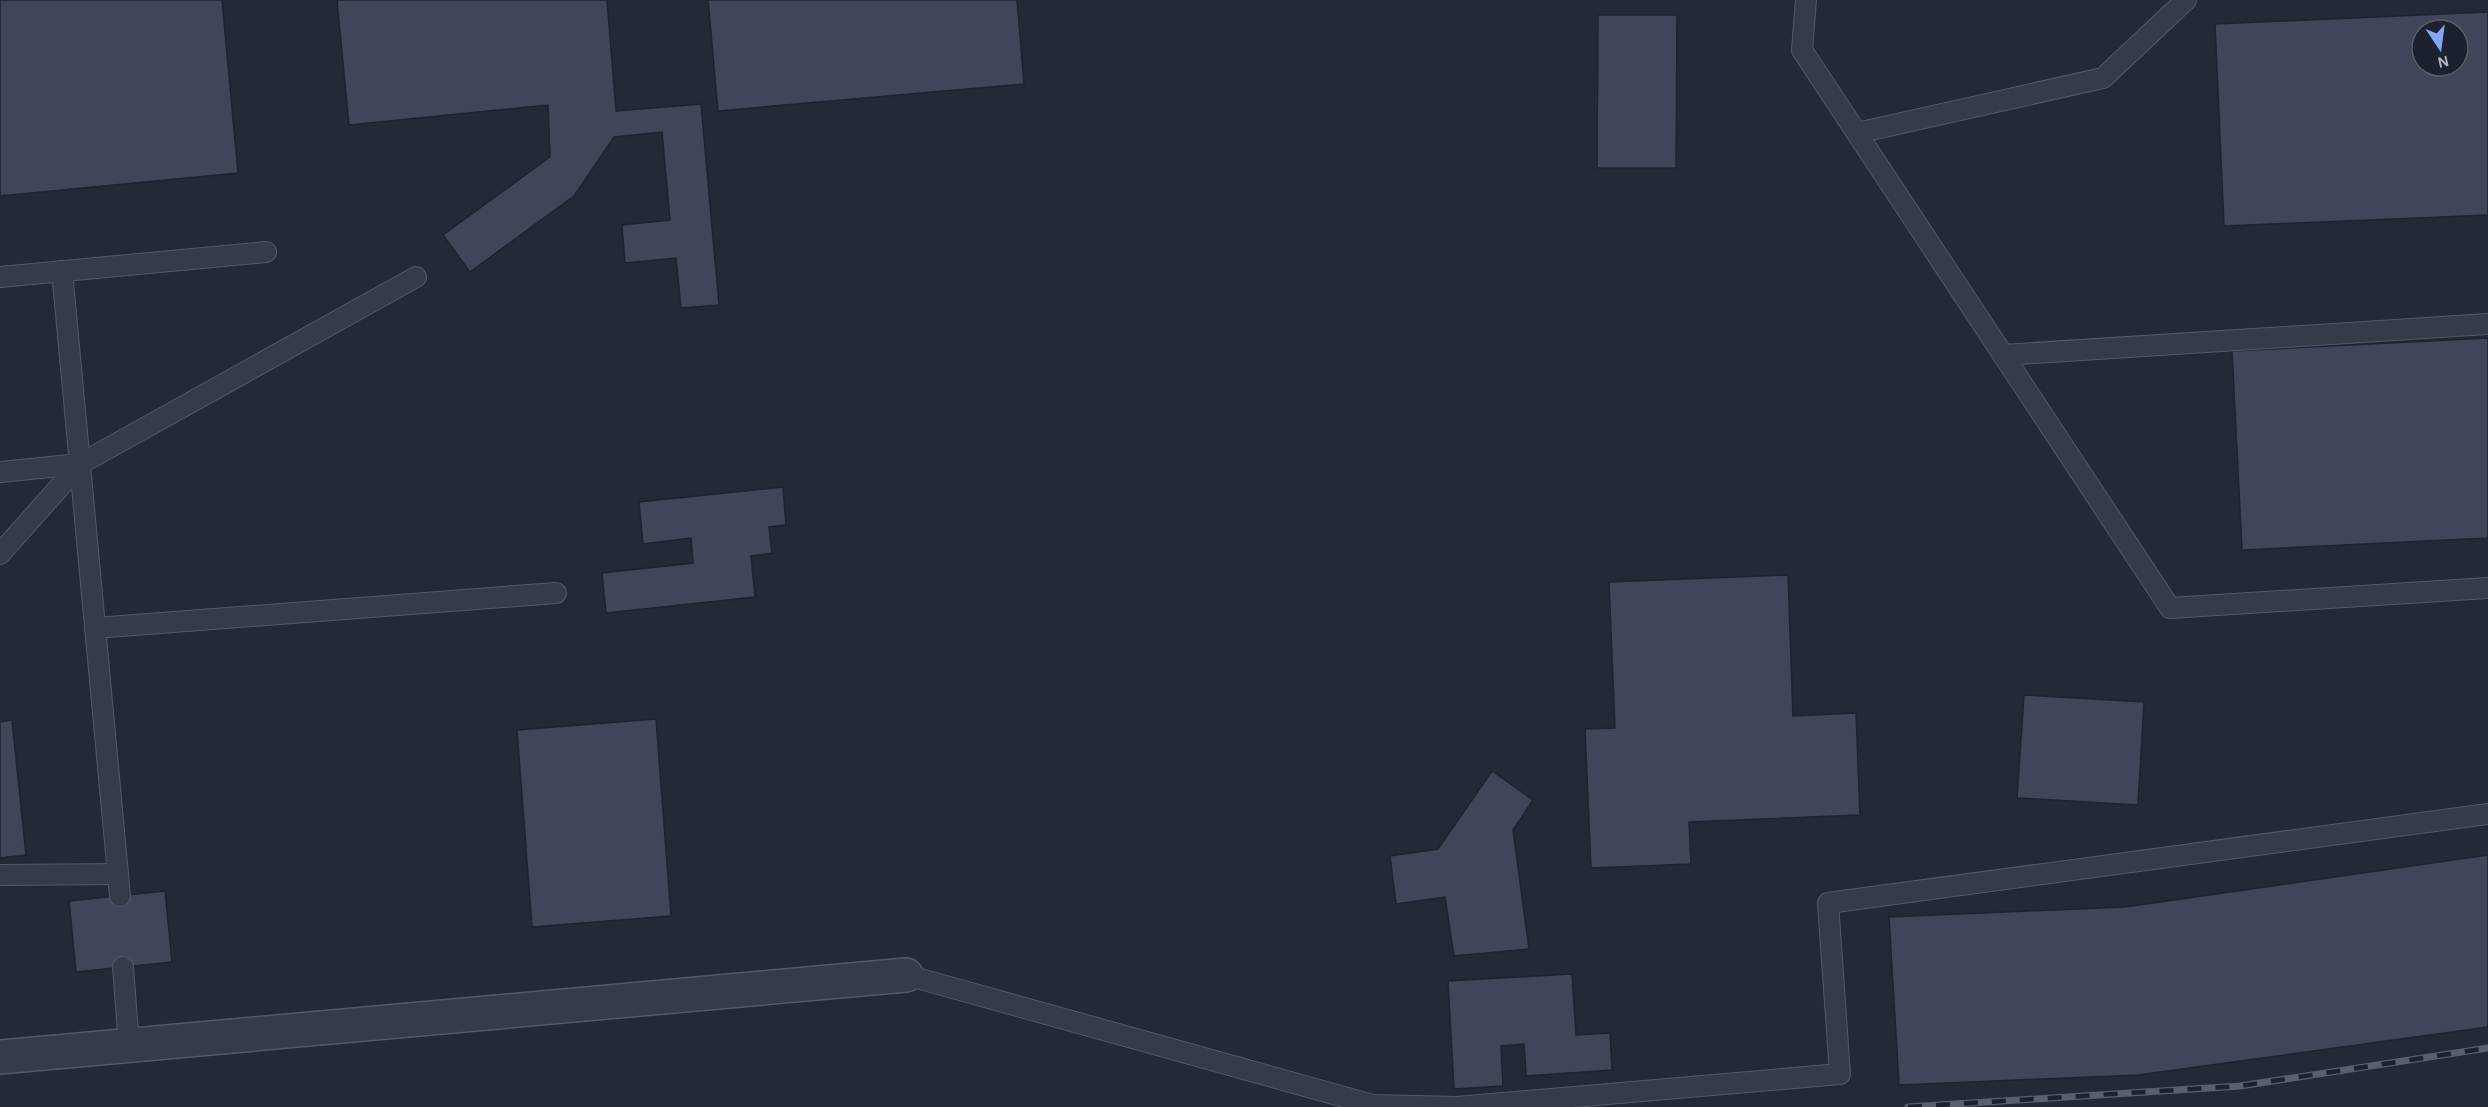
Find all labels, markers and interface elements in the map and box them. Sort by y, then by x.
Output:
north arrow [2410,18,2470,78]
text: N [2436,53,2450,71]

